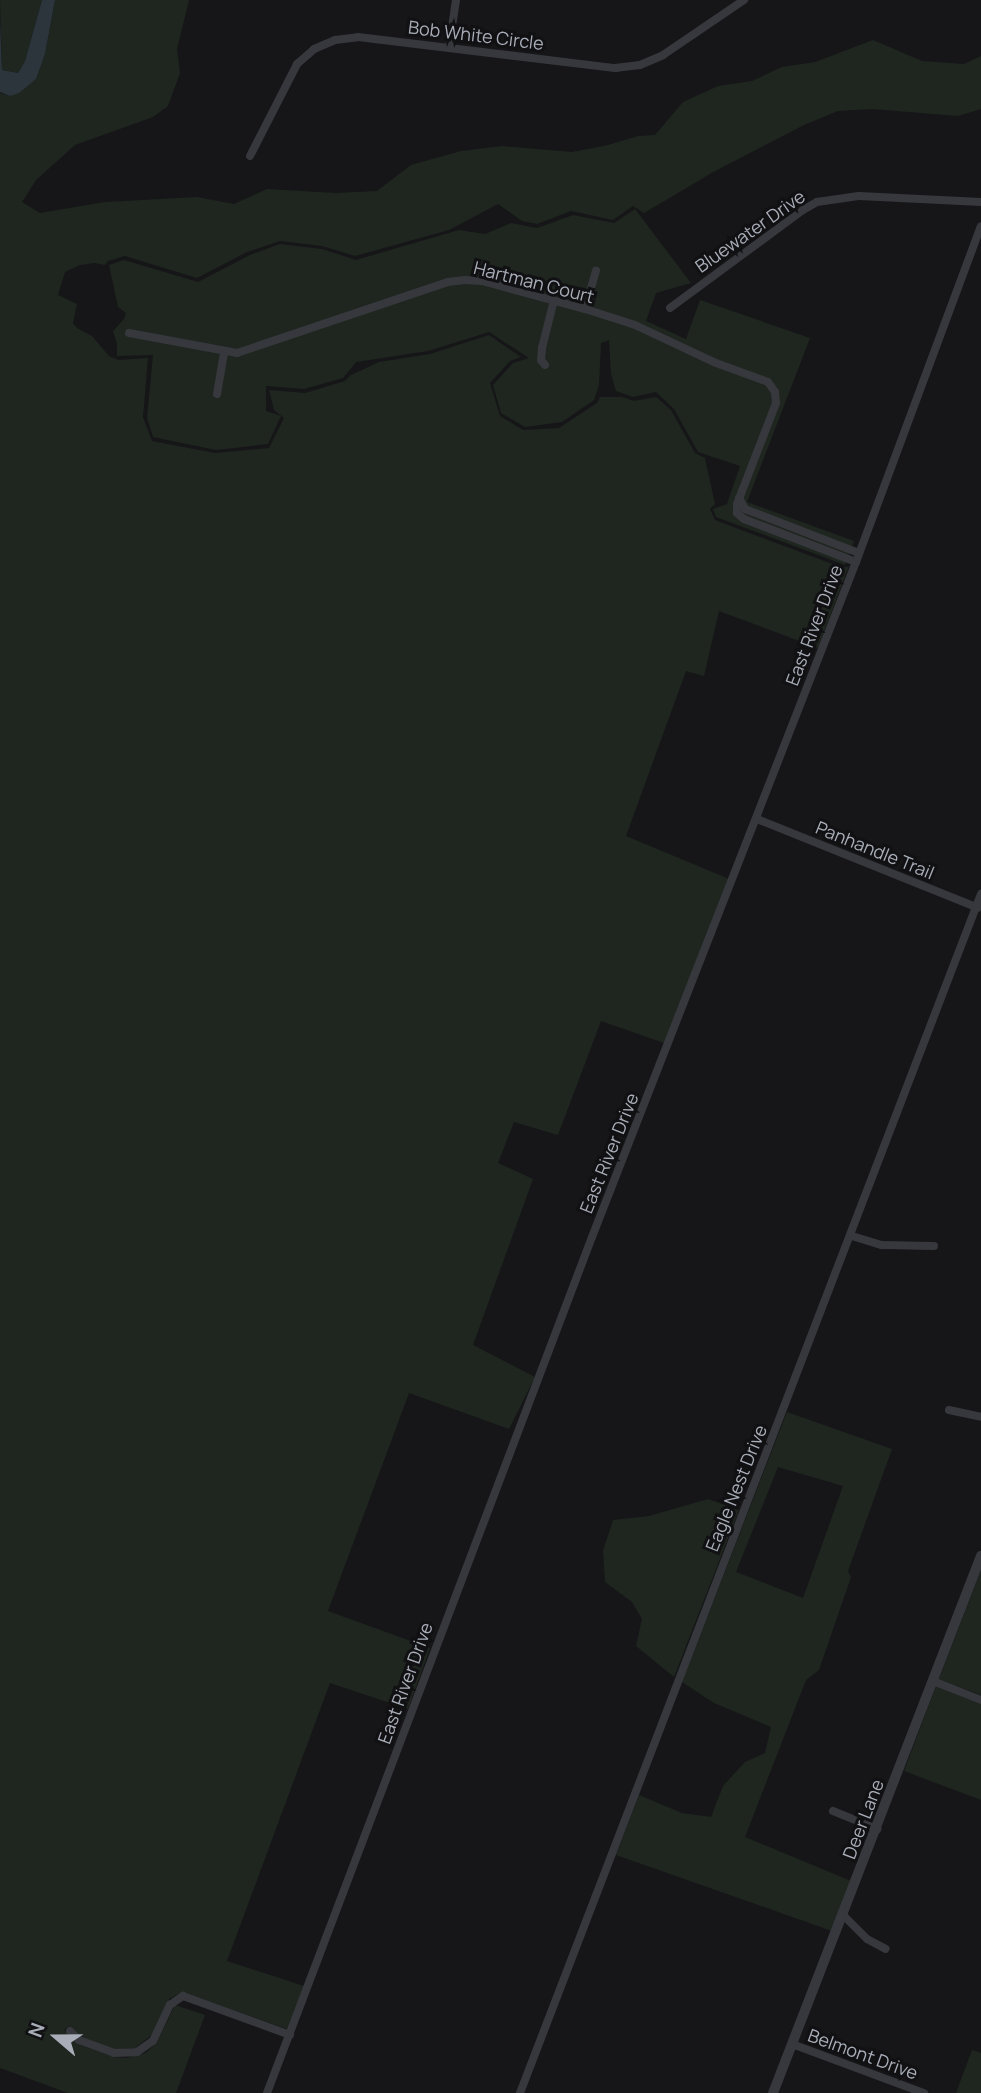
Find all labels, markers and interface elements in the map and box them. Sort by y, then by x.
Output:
street label: Bob White Circle [407,16,545,54]
street label: Bluewater Drive [691,185,809,277]
street label: Hartman Court [471,257,597,307]
street label: East River Drive [781,562,847,688]
street label: Panhandle Trail [813,816,937,884]
street label: East River Drive [575,1090,643,1216]
street label: Eagle Nest Drive [701,1422,771,1554]
street label: East River Drive [373,1619,437,1747]
street label: Deer Lane [838,1776,888,1862]
north arrow [21,2002,91,2072]
text: N [22,2019,51,2041]
street label: Belmont Drive [805,2024,921,2084]

